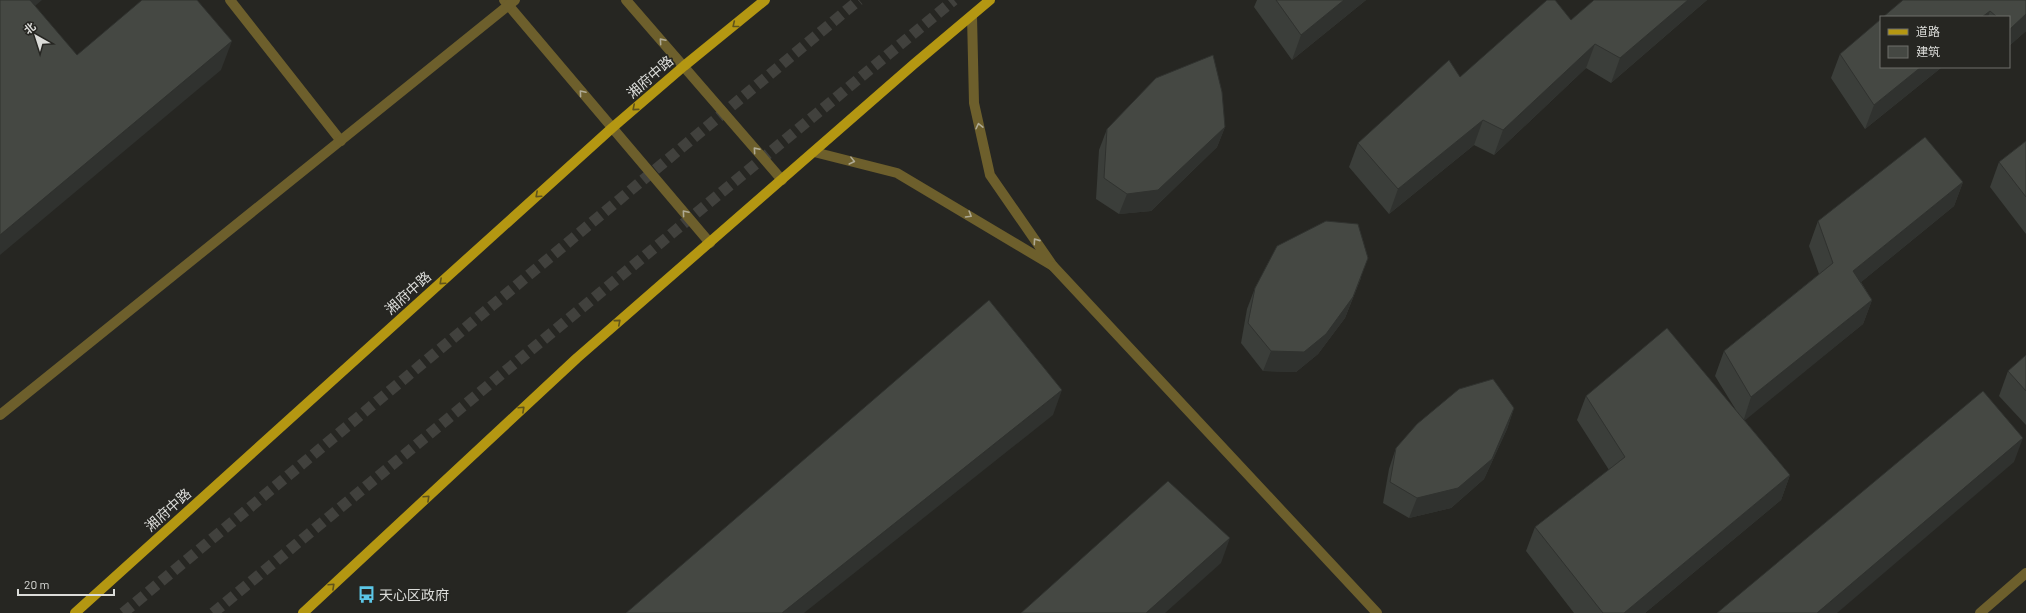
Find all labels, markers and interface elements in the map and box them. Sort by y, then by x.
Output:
north arrow [16,16,56,56]
legend [1880,16,2010,68]
text: 北 [21,19,38,36]
one-way arrow [732,20,739,27]
text: 道路 [1916,24,1940,38]
one-way arrow [660,38,667,46]
text: 建筑 [1916,44,1940,58]
street label: 湘府中路 [623,52,676,101]
one-way arrow [580,90,587,97]
one-way arrow [632,103,640,111]
one-way arrow [975,123,984,130]
one-way arrow [754,147,761,155]
one-way arrow [848,157,855,165]
one-way arrow [535,190,543,197]
one-way arrow [682,210,689,218]
one-way arrow [965,210,972,217]
one-way arrow [1033,238,1040,245]
street label: 湘府中路 [381,268,434,318]
one-way arrow [439,277,446,284]
one-way arrow [614,320,621,327]
one-way arrow [517,406,525,414]
street label: 湘府中路 [141,485,194,535]
one-way arrow [422,495,430,503]
scale bar [18,571,114,597]
text: 20 m [24,577,50,591]
one-way arrow [327,584,335,591]
bus stop icon: 天心区政府 [356,585,376,605]
place label: 天心区政府 [379,586,449,603]

